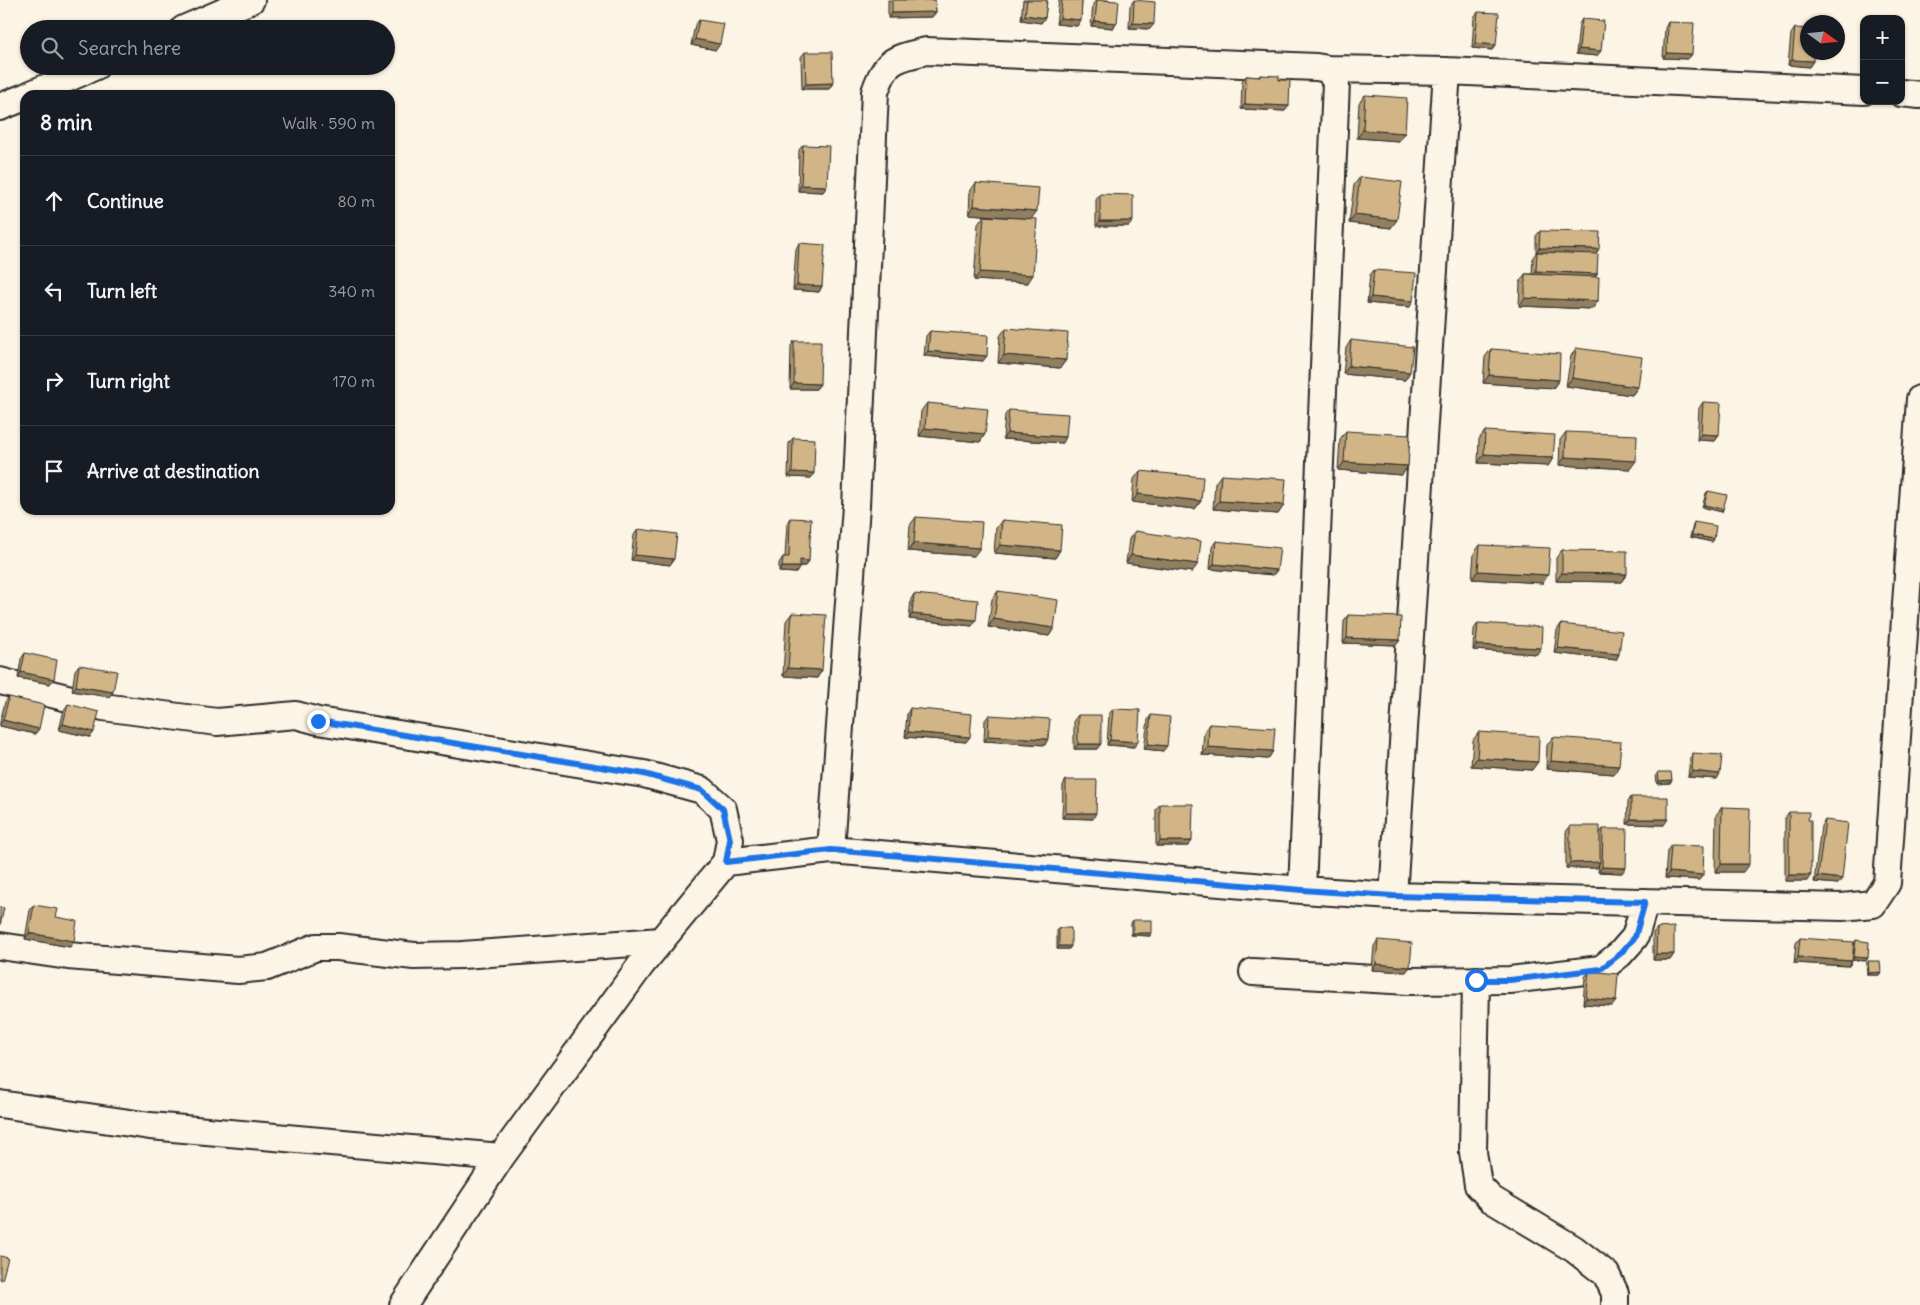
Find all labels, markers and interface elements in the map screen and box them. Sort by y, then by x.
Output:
north arrow [1800,15,1845,60]
map controls [1860,15,1905,105]
button: + [1860,15,1905,60]
search box [20,20,395,75]
icon: search [38,34,66,62]
text: Search here [78,36,181,60]
button: − [1860,60,1905,105]
text: 8 min [40,109,92,136]
text: Walk · 590 m [282,113,375,133]
icon: ahead [40,187,68,215]
text: Continue [87,189,164,213]
text: 80 m [337,191,375,211]
icon: left [40,277,68,305]
text: Turn left [87,279,157,303]
text: 340 m [328,281,375,301]
icon: right [40,367,68,395]
text: Turn right [87,369,170,393]
text: 170 m [332,371,375,391]
icon: arrive [40,457,68,485]
text: Arrive at destination [87,459,260,483]
route end [307,710,330,733]
route start [1465,969,1488,992]

